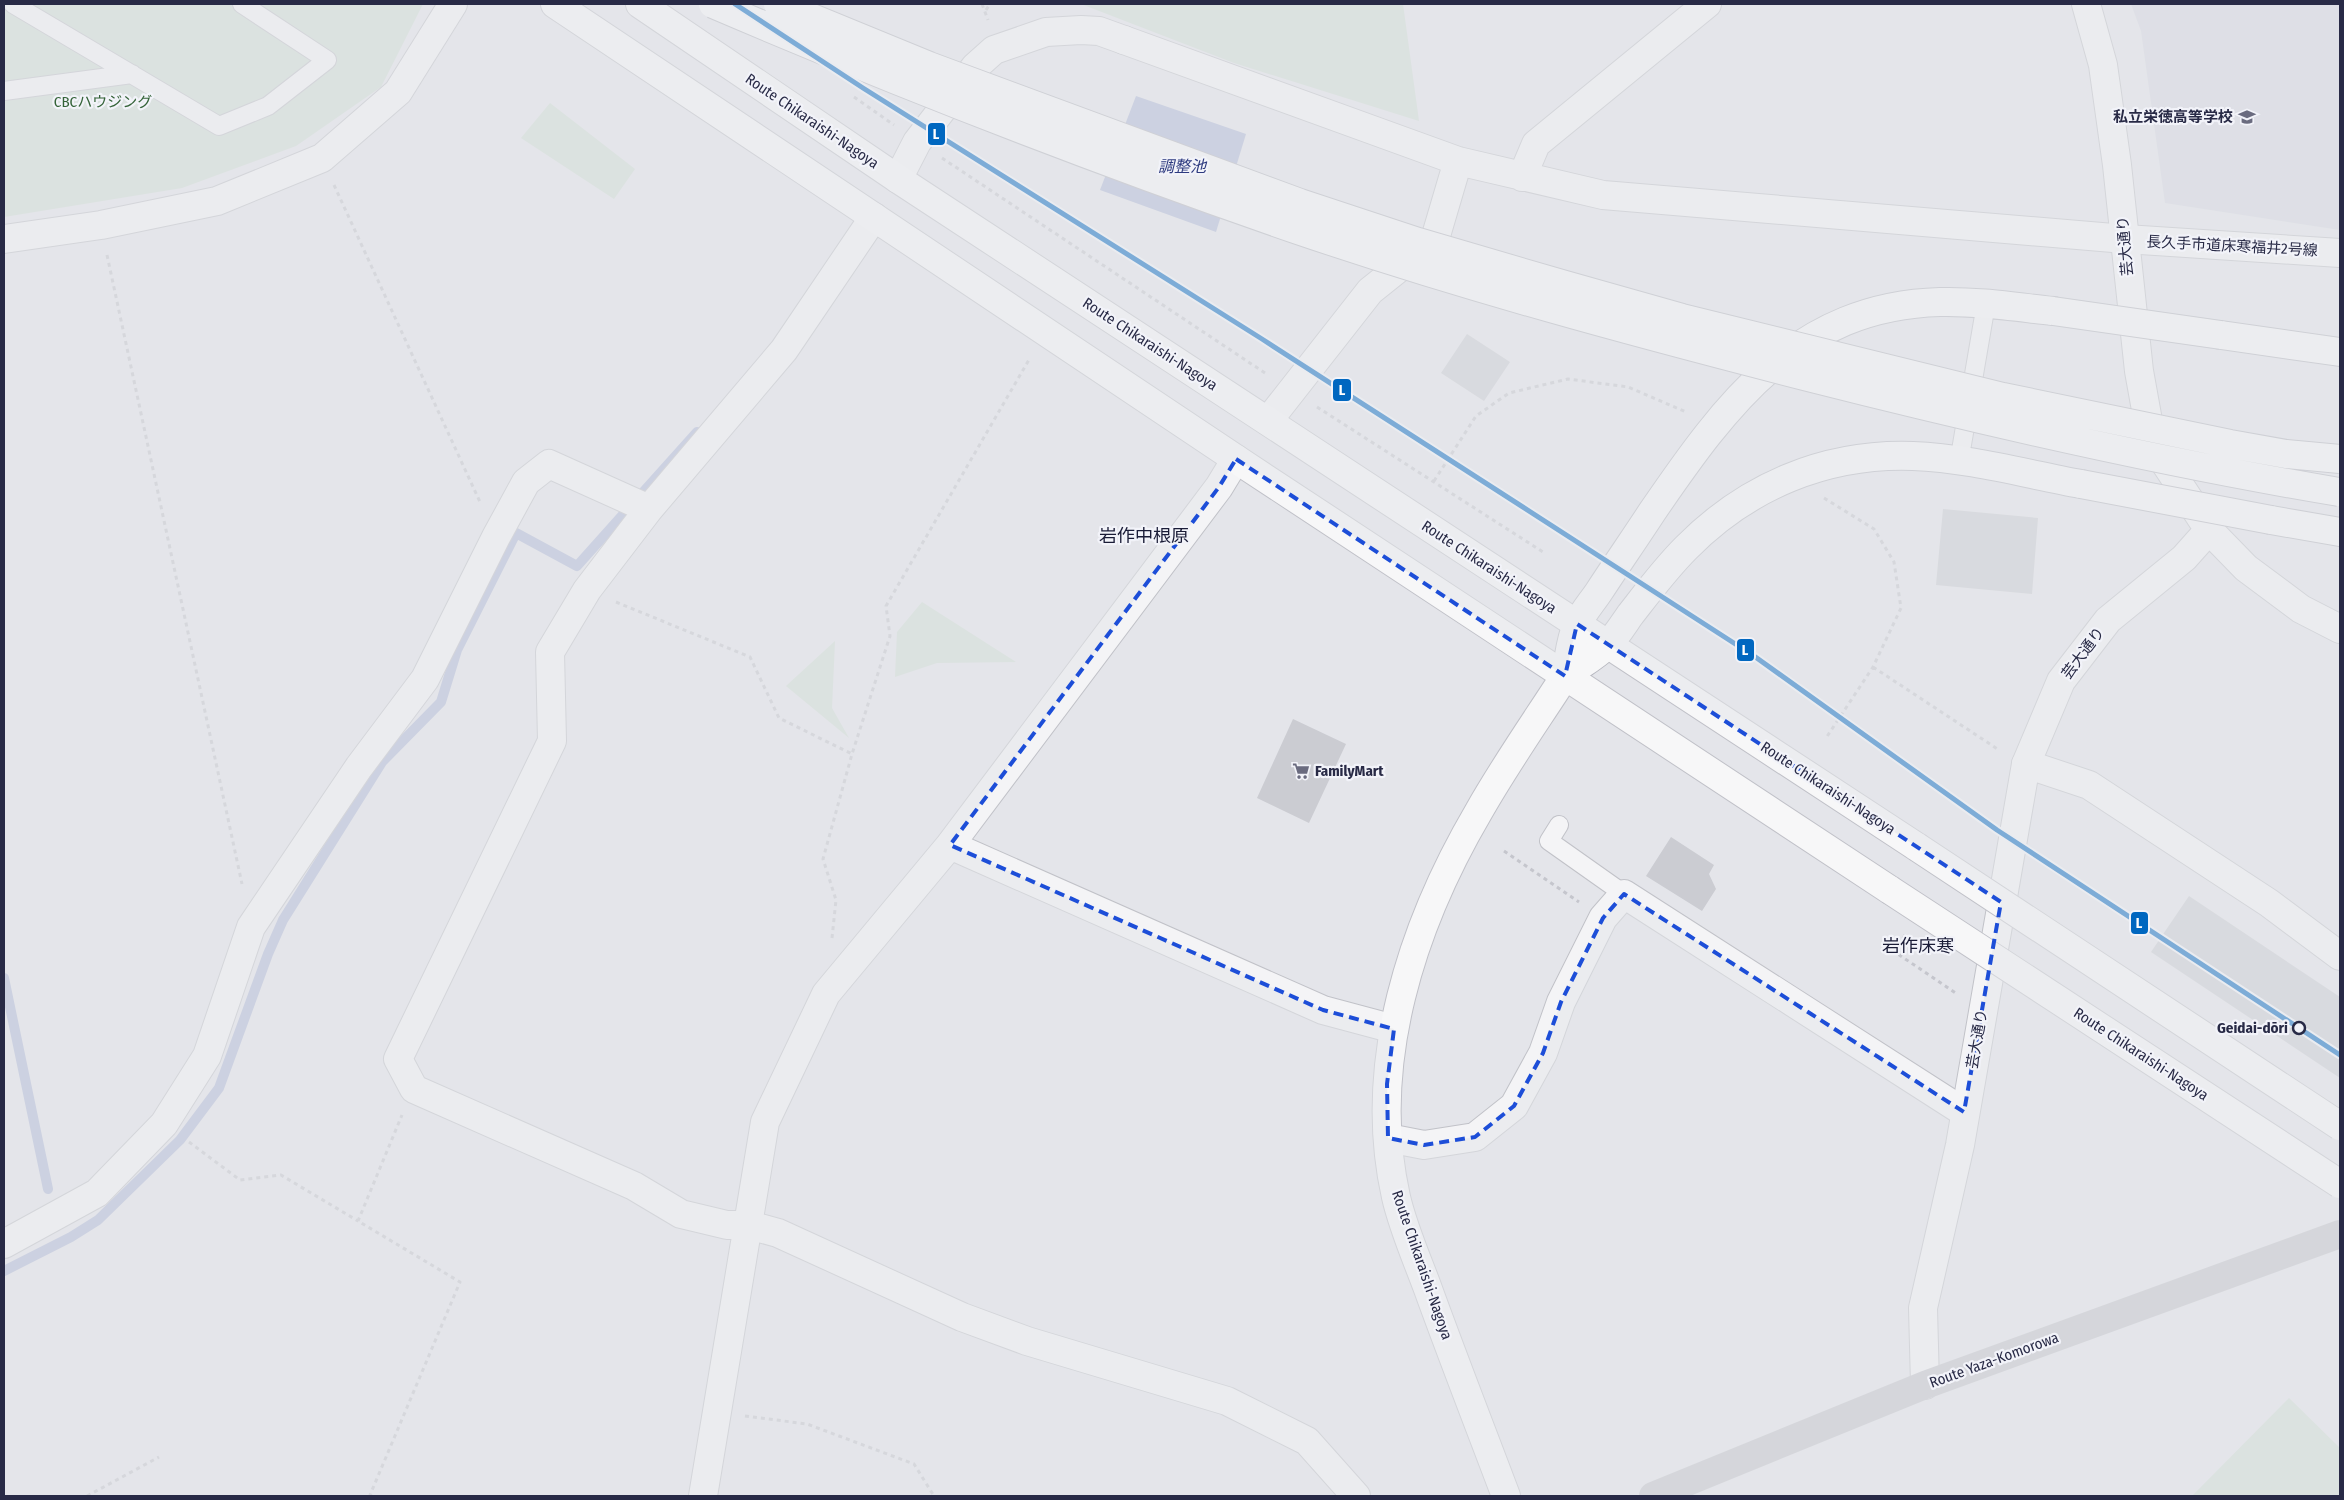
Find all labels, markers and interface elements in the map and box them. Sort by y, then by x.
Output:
street label: Route Chikaraishi-Nagoya [742,70,882,172]
park label: CBCハウジング [54,93,152,111]
school or university icon: 私立栄徳高等学校 [2237,107,2257,127]
place label: 私立栄徳高等学校 [2113,108,2233,126]
line badge: L [927,122,946,146]
text: L [933,126,940,143]
water label: 調整池 [1158,157,1208,176]
street label: 芸大通り [2113,215,2137,277]
street label: 長久手市道床寒福井2号線 [2146,233,2318,259]
street label: Route Chikaraishi-Nagoya [1079,294,1221,394]
line badge: L [1332,378,1352,402]
text: L [1339,382,1346,399]
street label: Route Chikaraishi-Nagoya [1418,517,1560,617]
district label: 岩作中根原 [1099,525,1189,547]
street label: 芸大通り [2058,624,2108,682]
line badge: L [1736,638,1755,662]
text: L [1742,642,1749,659]
street label: Route Chikaraishi-Nagoya [1757,738,1899,838]
supermarket icon: FamilyMart [1291,761,1311,781]
place label: FamilyMart [1315,762,1384,780]
line badge: L [2130,911,2149,935]
text: L [2136,915,2143,932]
district label: 岩作床寒 [1882,935,1954,957]
street label: Route Chikaraishi-Nagoya [2070,1004,2212,1104]
street label: 芸大通り [1963,1008,1991,1070]
place label: Geidai-dōri [2217,1019,2288,1037]
marker: Geidai-dōri [2292,1021,2306,1035]
street label: Route Chikaraishi-Nagoya [1388,1188,1456,1342]
street label: Route Yaza-Komorowa [1927,1328,2061,1392]

